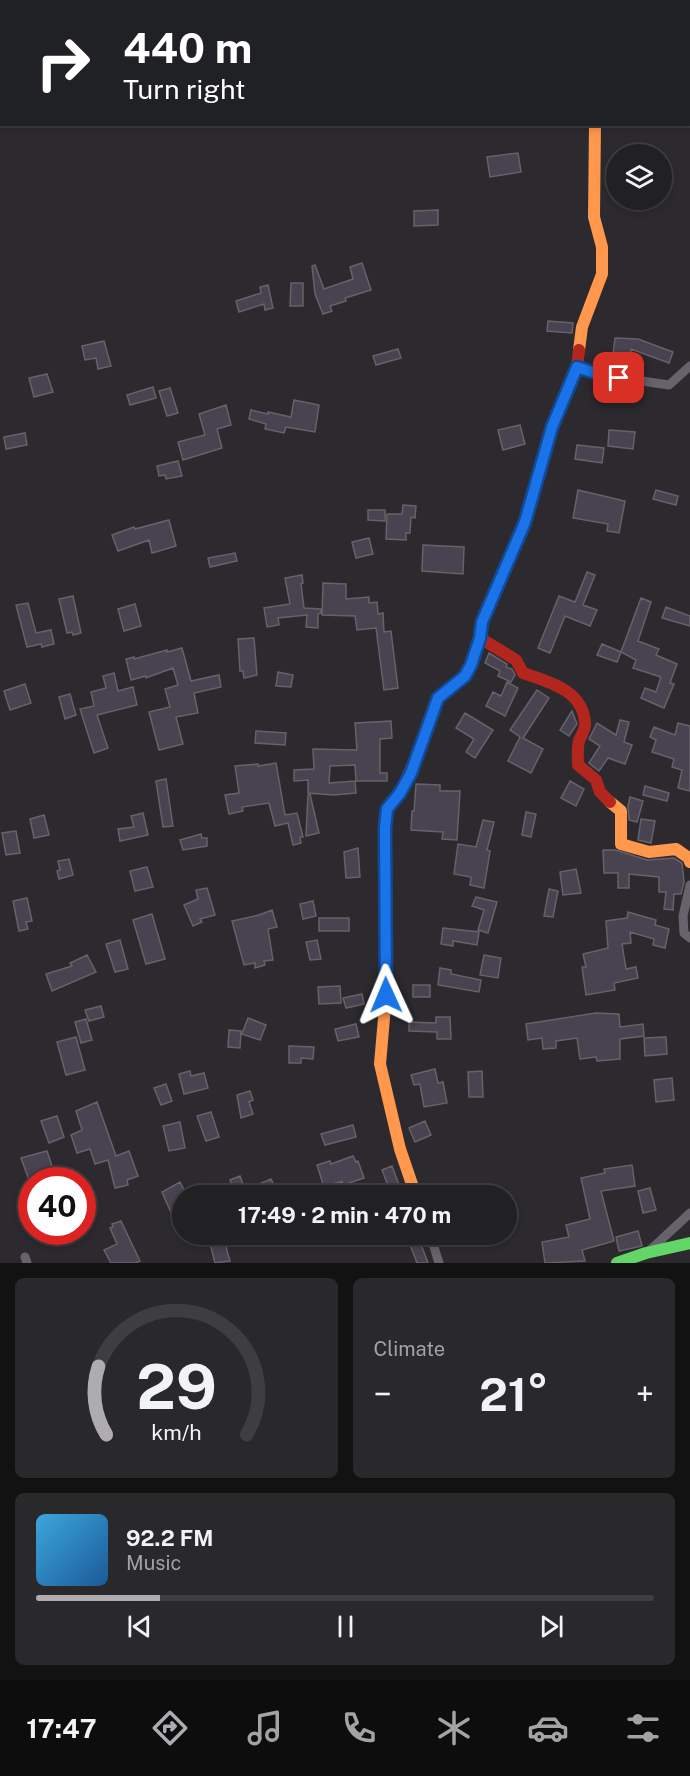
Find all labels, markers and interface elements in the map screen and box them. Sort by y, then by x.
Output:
text: 440 m [123,23,252,72]
icon: right [24,24,102,102]
text: Turn right [123,73,246,105]
map controls [606,144,672,210]
button: layers [606,144,672,210]
pin [593,352,644,403]
icon: arrive [602,361,635,394]
position arrow [354,963,418,1027]
speed limit sign: 40 [18,1167,96,1245]
text: 17:49 · 2 min · 470 m [238,1202,451,1228]
text: Climate [374,1337,445,1361]
text: 29 [136,1350,217,1423]
text: 21° [479,1368,548,1421]
text: − [374,1375,392,1413]
text: + [636,1375,654,1413]
text: km/h [151,1420,201,1445]
text: 92.2 FM [126,1525,213,1551]
text: Music [126,1551,181,1575]
icon: previous [123,1610,156,1643]
icon: pause [329,1610,362,1643]
icon: next [535,1610,568,1643]
icon: directions [149,1707,191,1749]
icon: music [244,1707,286,1749]
icon: phone [338,1707,380,1749]
icon: climate [433,1707,475,1749]
icon: car [527,1707,569,1749]
icon: filters [622,1707,664,1749]
text: 17:47 [26,1712,97,1744]

